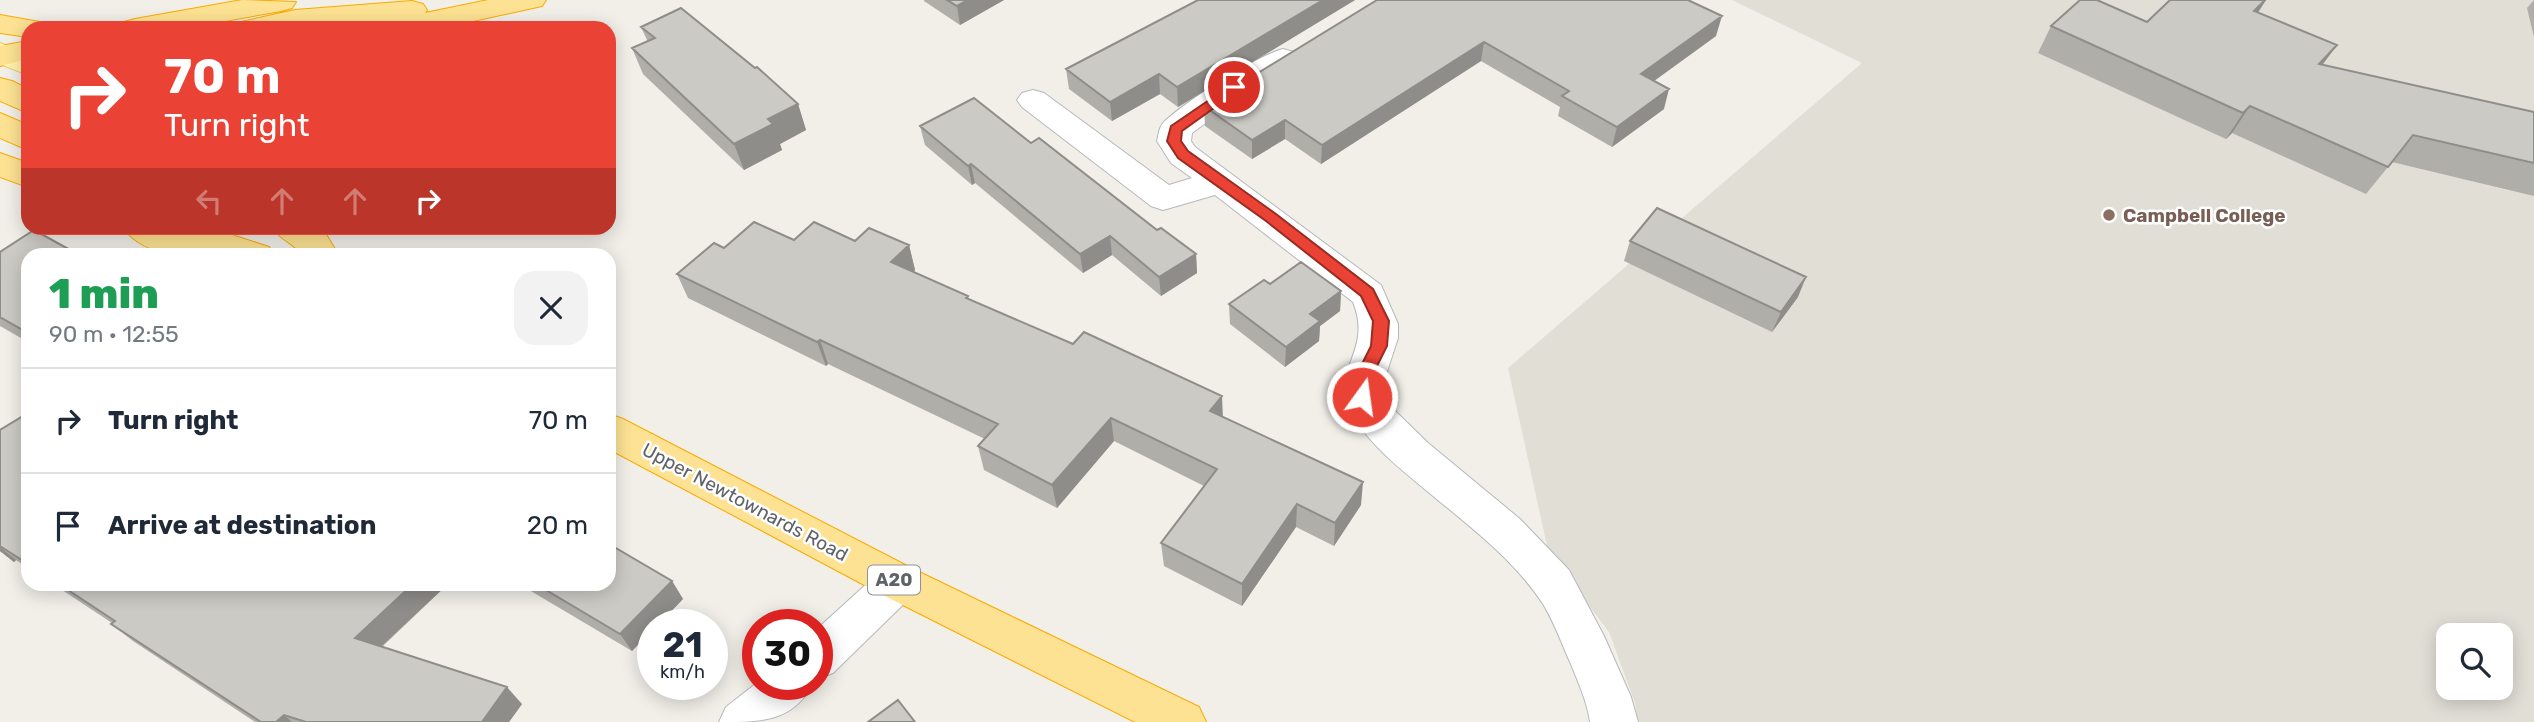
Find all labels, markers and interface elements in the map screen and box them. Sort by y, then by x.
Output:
text: 70 m [164,47,281,105]
icon: right [49,49,140,140]
pin [1204,57,1264,117]
icon: arrive [1215,68,1253,106]
text: Turn right [164,106,309,144]
icon: left [190,182,228,220]
icon: ahead [263,182,301,220]
icon: ahead [336,182,374,220]
icon: right [409,182,447,220]
place label: Campbell College [2123,204,2286,227]
marker: Campbell College [2101,207,2117,223]
text: 1 min [49,269,159,319]
button: close [514,271,588,345]
text: 90 m · 12:55 [49,320,179,348]
position arrow [1325,360,1399,434]
icon: right [49,402,87,440]
text: Turn right [108,405,238,436]
text: 70 m [529,405,588,436]
street label: Upper Newtownards Road [638,438,852,566]
icon: arrive [49,507,87,545]
text: Arrive at destination [108,510,376,541]
text: 20 m [527,510,588,541]
road number: A20 [868,566,920,594]
speed limit sign: 30 [742,609,833,700]
map controls [2436,623,2513,700]
button: search [2436,623,2513,700]
text: 21 [662,624,703,666]
text: km/h [660,661,705,683]

